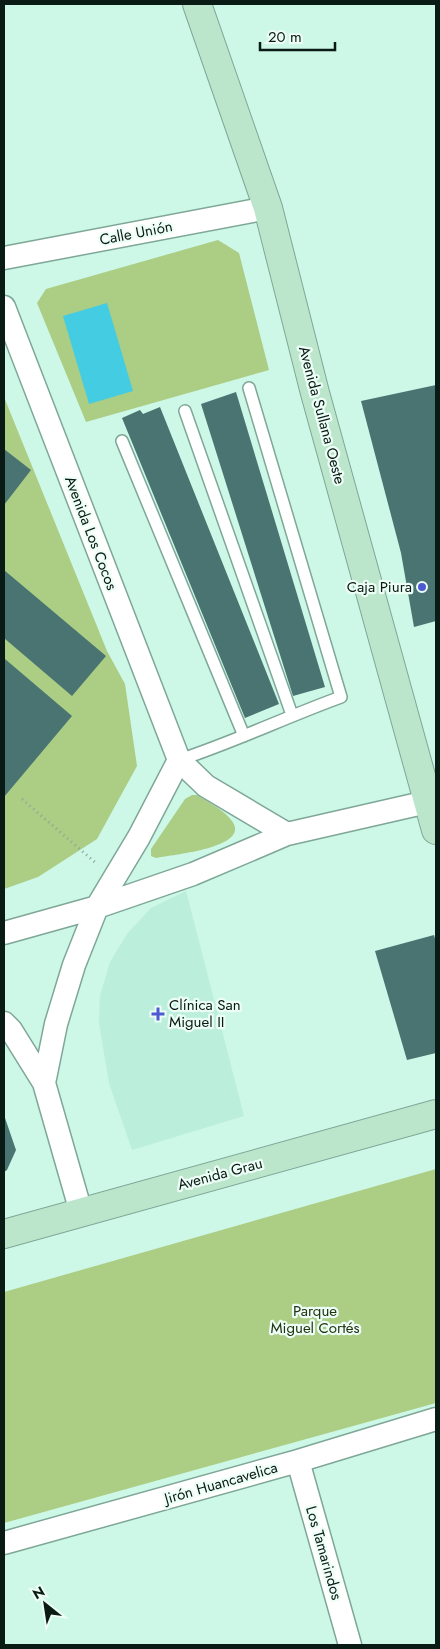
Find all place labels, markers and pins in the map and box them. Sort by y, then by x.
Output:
place label: Caja Piura [347,576,412,598]
marker: Caja Piura [416,581,428,593]
place label: Clínica San Miguel II [169,994,241,1033]
marker: Clínica San Miguel II [151,1007,165,1021]

